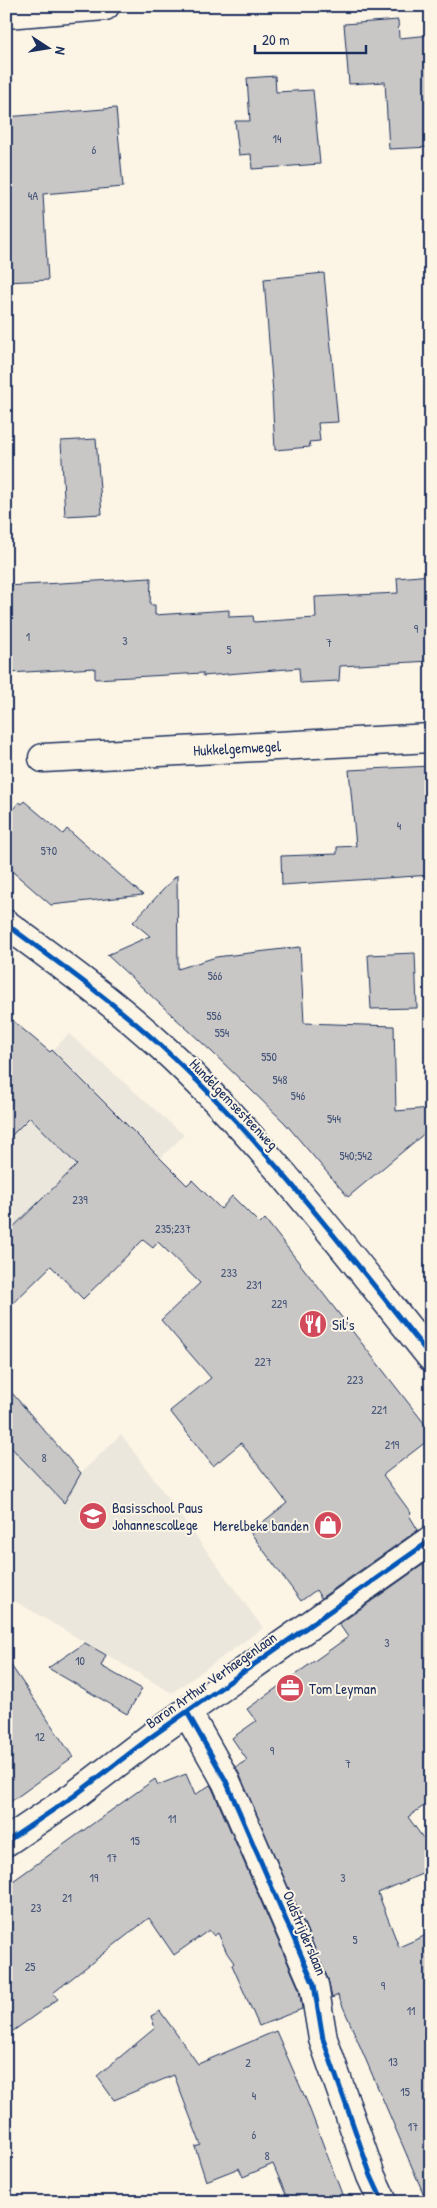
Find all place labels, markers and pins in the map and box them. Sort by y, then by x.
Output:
restaurant icon: Sil's [298,1309,328,1339]
place label: Sil's [332,1314,355,1335]
place label: Basisschool Paus Johannescollege [112,1497,203,1535]
school or university icon: Basisschool Paus Johannescollege [78,1501,108,1531]
shop icon: Merelbeke banden [313,1510,343,1540]
place label: Merelbeke banden [213,1515,309,1536]
office icon: Tom Leyman [275,1673,305,1703]
place label: Tom Leyman [309,1678,377,1699]

